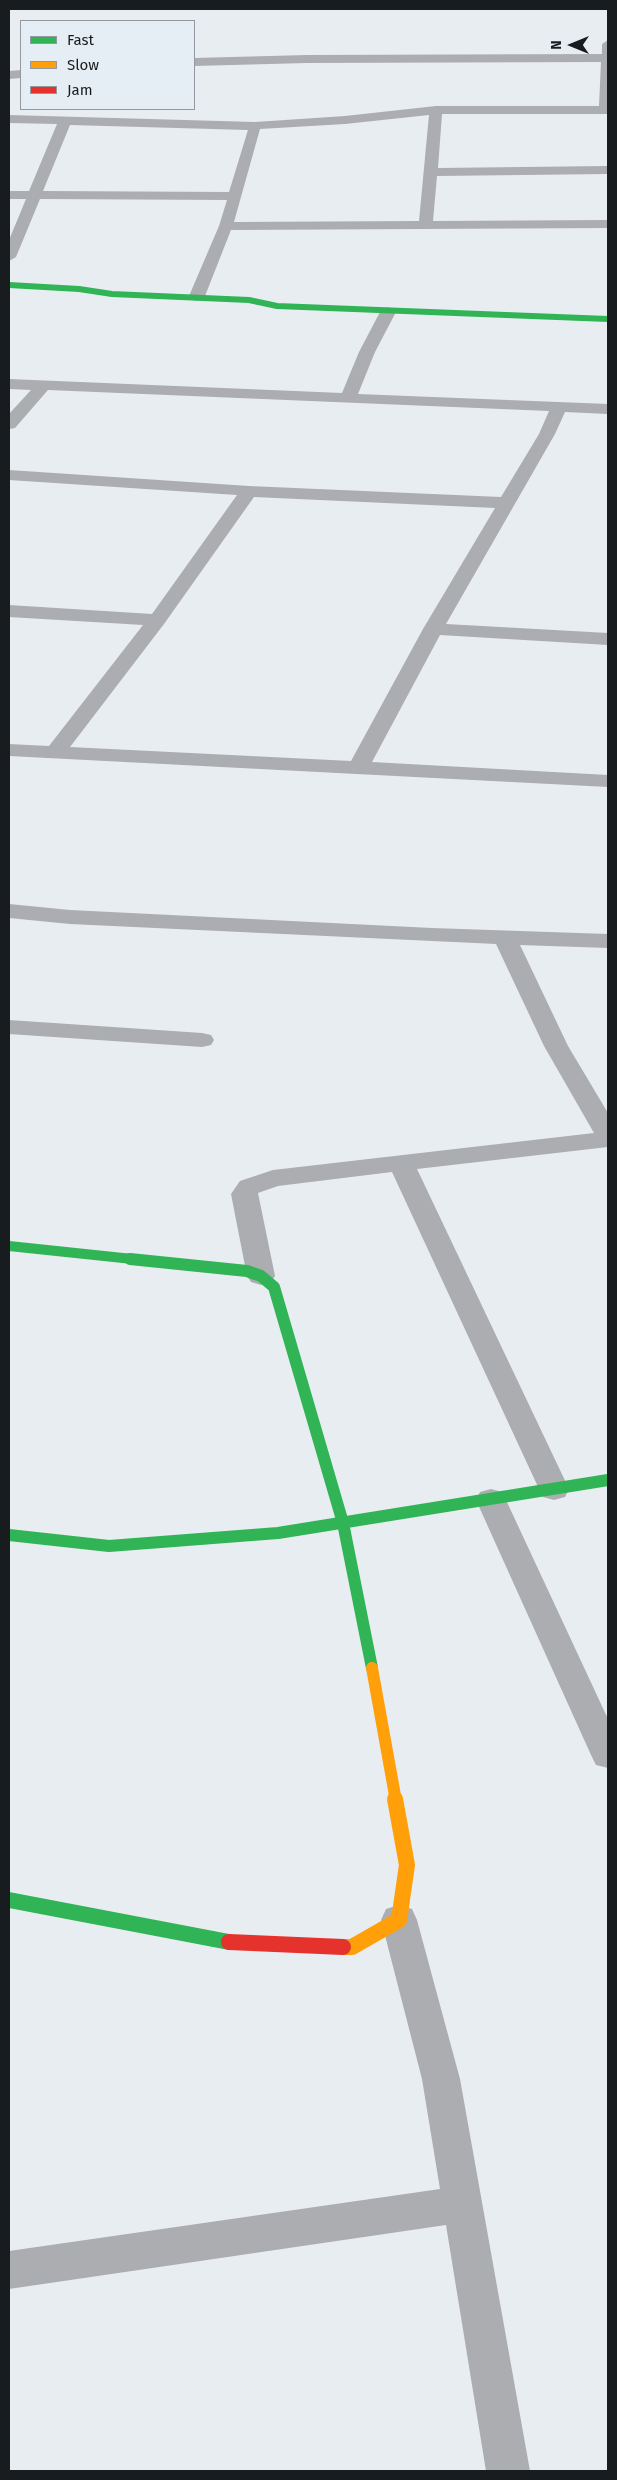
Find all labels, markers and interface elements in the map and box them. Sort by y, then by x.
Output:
legend [20,20,195,110]
north arrow [547,20,597,70]
text: Fast [67,31,94,49]
text: N [548,40,565,50]
text: Slow [67,56,99,74]
text: Jam [67,81,93,99]

